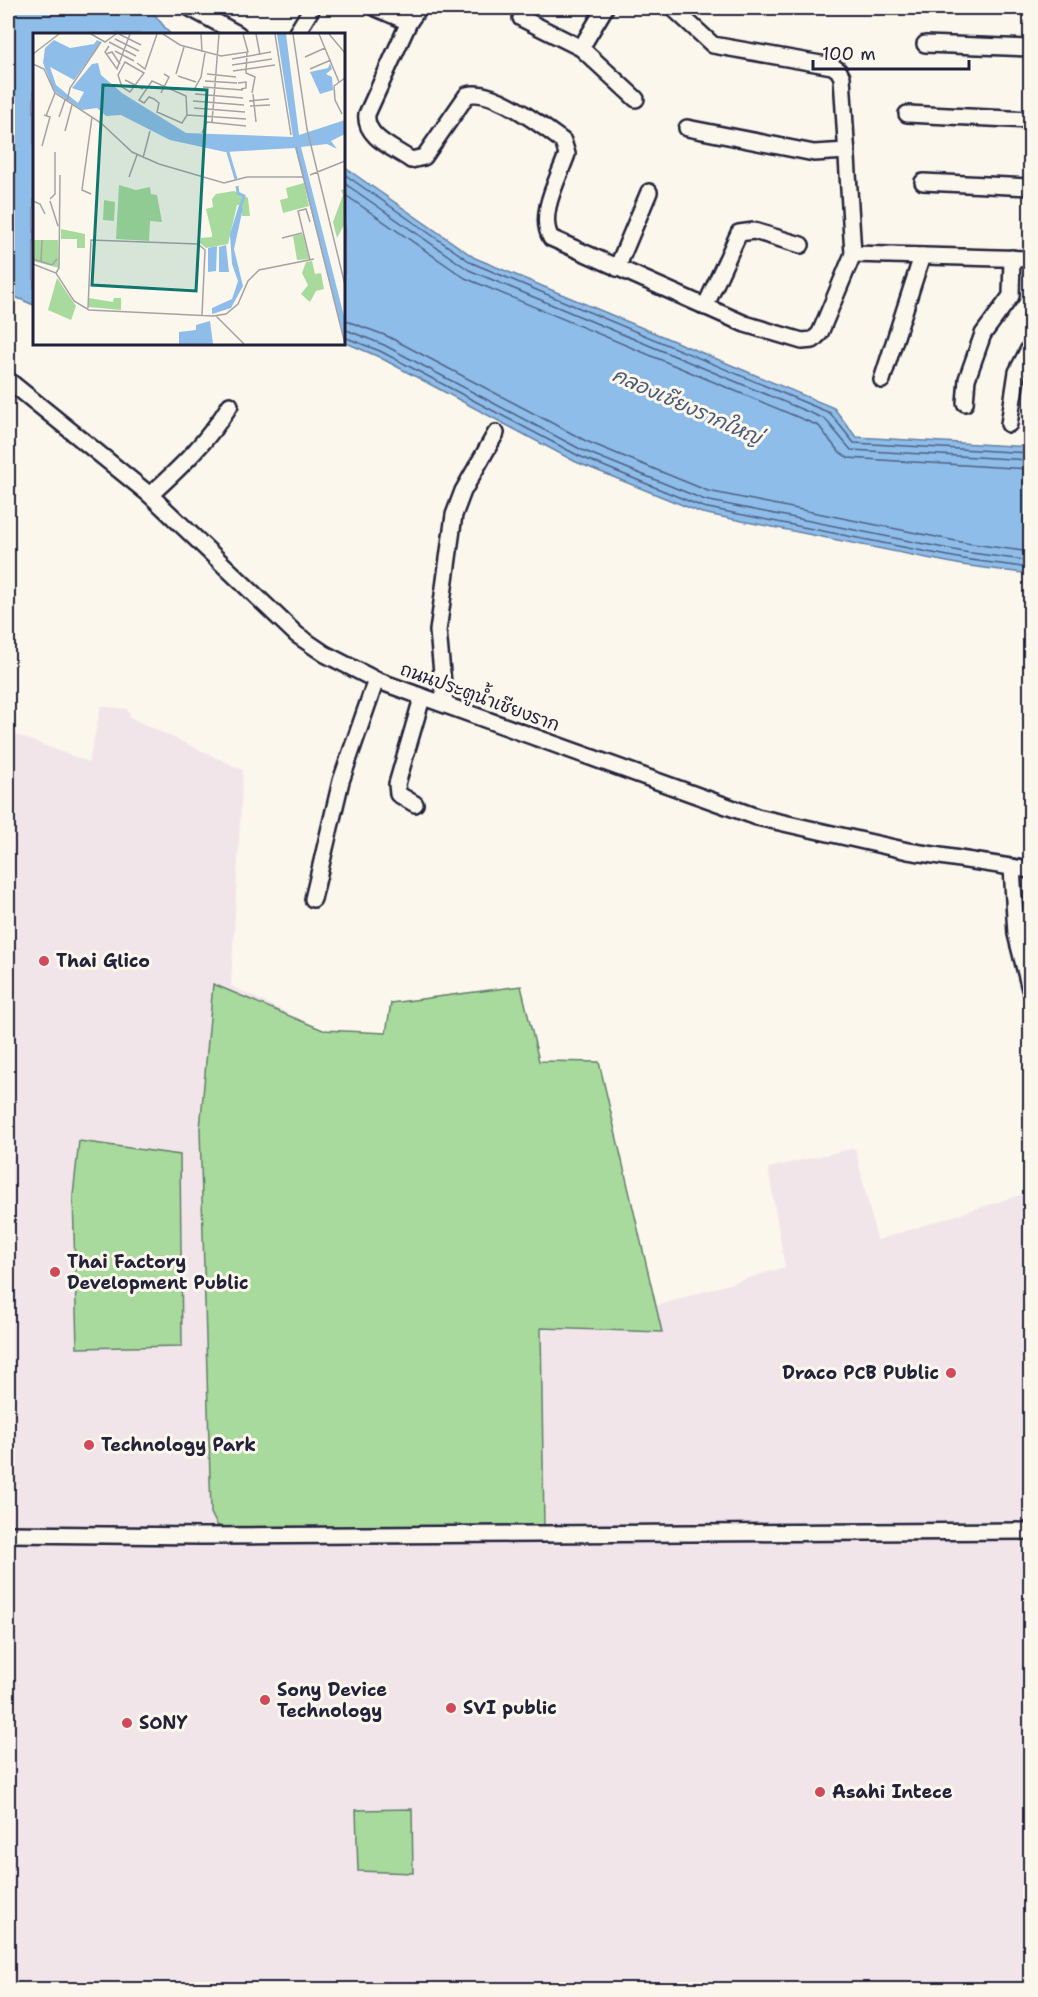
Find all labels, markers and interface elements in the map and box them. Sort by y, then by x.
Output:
inset map [33,33,345,345]
scale bar [813,33,969,71]
text: 100 m [822,42,876,66]
water label: คลองเชียงรากใหญ่ [609,362,769,452]
street label: ถนนประตูน้ำเชียงราก [396,652,565,739]
place label: Thai Glico [56,949,150,973]
marker: Thai Glico [37,954,51,968]
place label: Thai Factory Development Public [67,1250,249,1295]
marker: Thai Factory Development Public [48,1265,62,1279]
place label: Draco PCB PUblic [782,1361,939,1385]
marker: Draco PCB PUblic [944,1366,958,1380]
place label: Technology Park [101,1433,256,1457]
marker: Technology Park [82,1438,96,1452]
place label: Sony Device Technology [277,1678,387,1723]
marker: Sony Device Technology [258,1693,272,1707]
place label: SVI public [463,1696,557,1720]
marker: SVI public [444,1701,458,1715]
place label: SONY [139,1711,188,1735]
marker: SONY [120,1716,134,1730]
place label: Asahi Intece [832,1780,953,1804]
marker: Asahi Intece [813,1785,827,1799]

